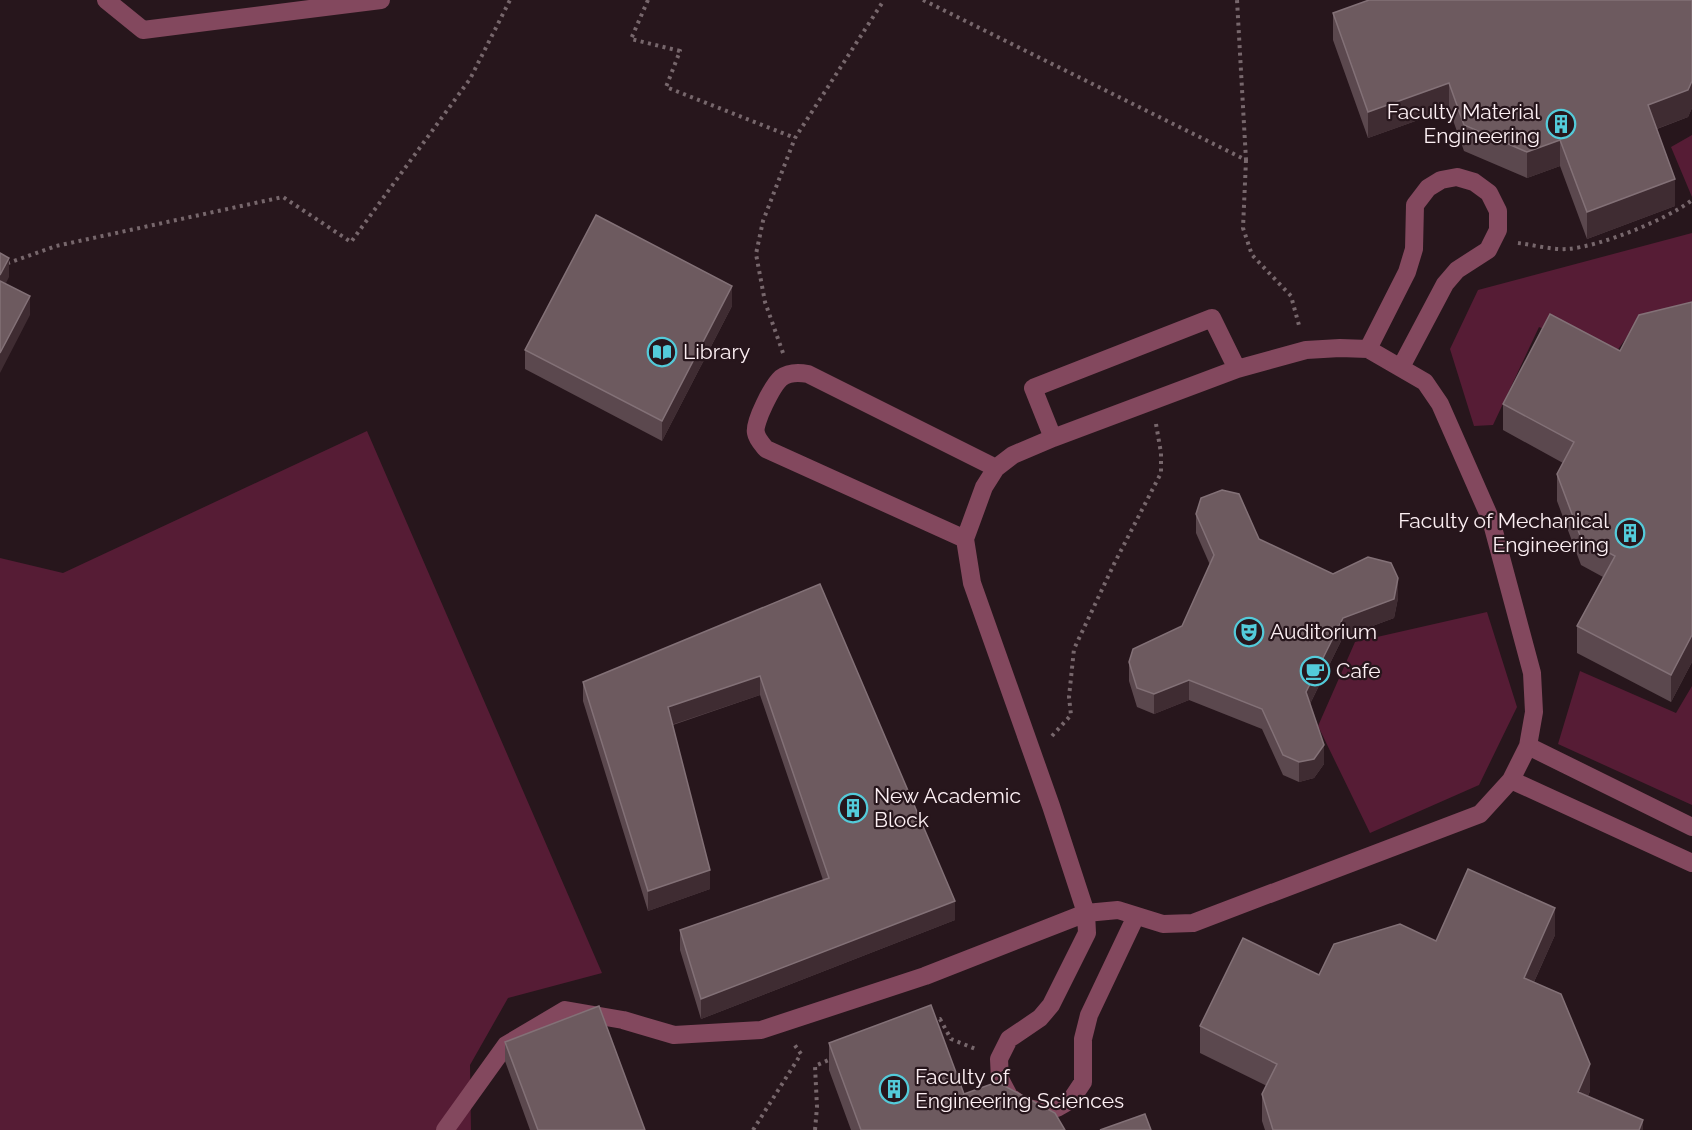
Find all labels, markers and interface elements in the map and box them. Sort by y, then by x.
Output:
place label: Faculty Material Engineering [1387,99,1540,148]
building icon: Faculty Material Engineering [1545,108,1577,140]
library icon: Library [646,336,678,368]
place label: Library [683,339,750,364]
place label: Faculty of Mechanical Engineering [1398,508,1609,557]
building icon: Faculty of Mechanical Engineering [1614,517,1646,549]
theatre icon: Auditorium [1233,616,1265,648]
place label: Auditorium [1270,619,1377,644]
cafe icon: Cafe [1299,655,1331,687]
place label: Cafe [1336,658,1381,683]
place label: New Academic Block [874,783,1021,832]
building icon: New Academic Block [837,792,869,824]
place label: Faculty of Engineering Sciences [915,1064,1124,1113]
building icon: Faculty of Engineering Sciences [878,1073,910,1105]

